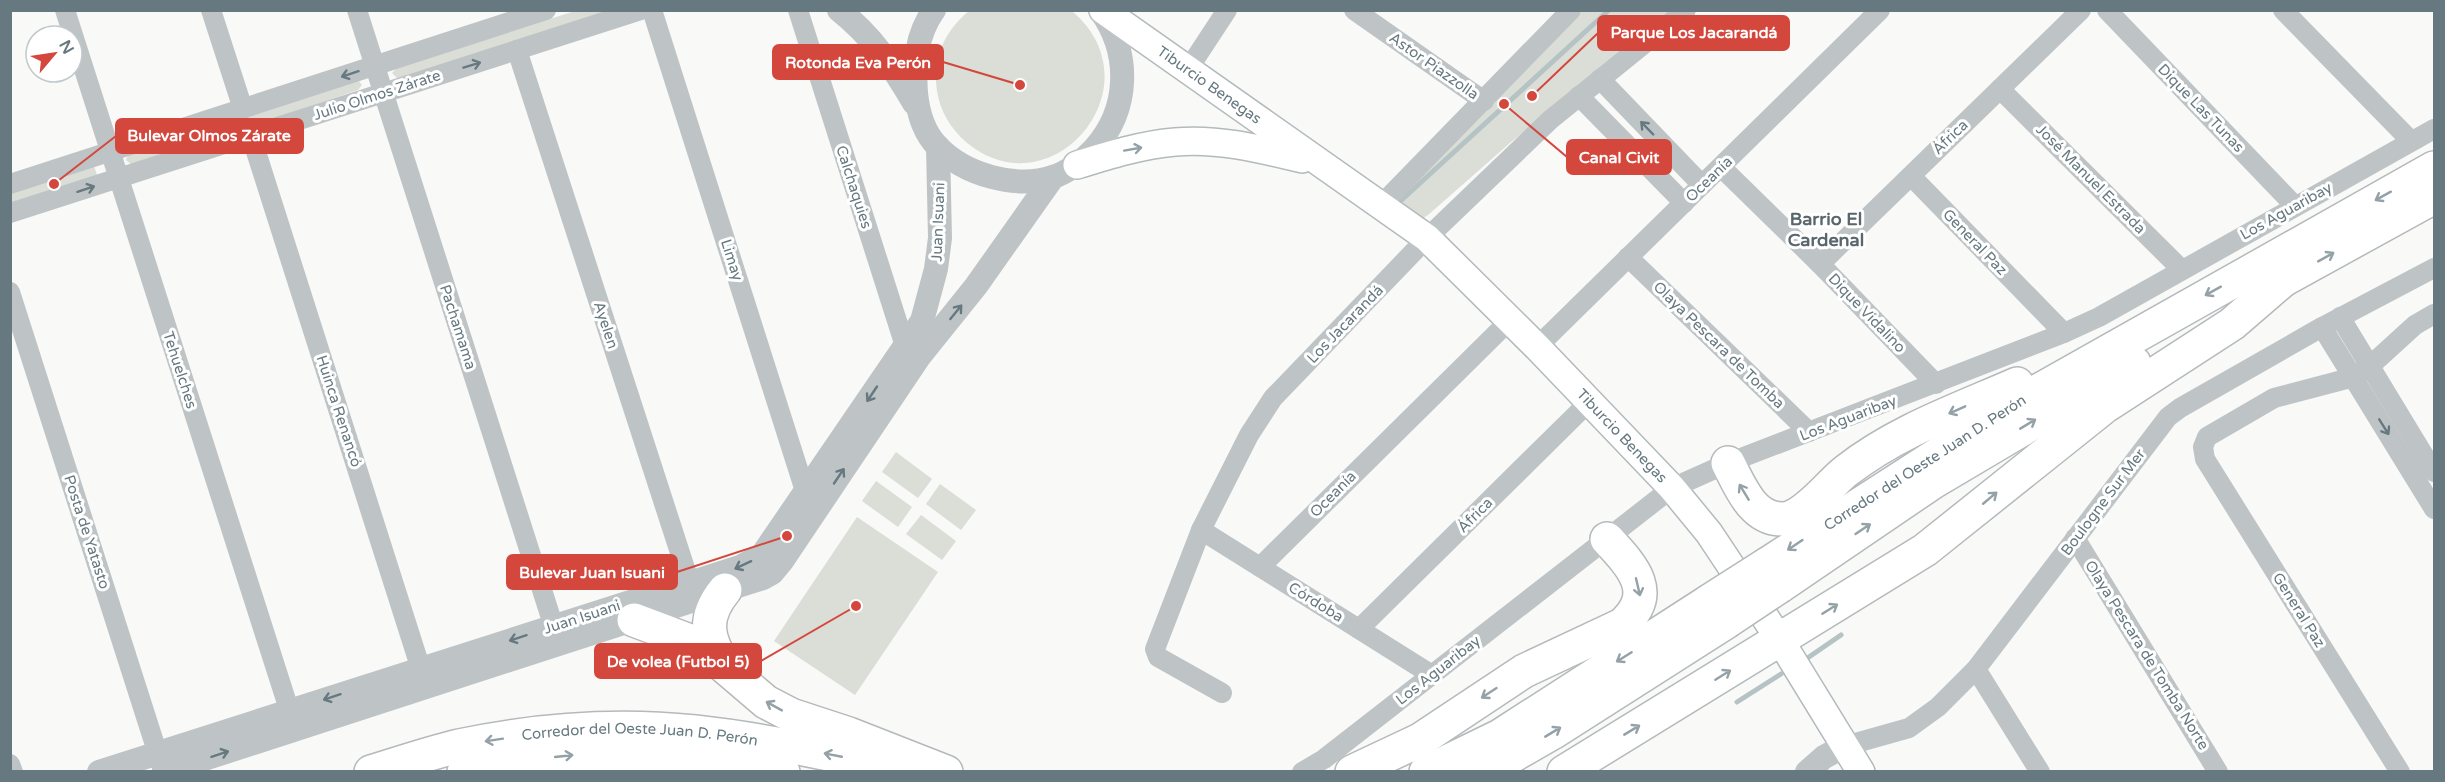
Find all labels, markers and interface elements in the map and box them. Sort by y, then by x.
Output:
callout: Parque Los Jacarandá [1598,16,1789,50]
text: Parque Los Jacarandá [1611,23,1777,43]
north arrow [24,24,84,84]
street label: Astor Piazzolla [1386,29,1482,103]
text: N [54,37,78,58]
street label: Tiburcio Benegas [1154,42,1265,128]
callout: Rotonda Eva Perón [773,45,943,79]
text: Rotonda Eva Perón [785,53,931,73]
one-way arrow [462,59,481,70]
street label: Dique Las Tunas [2154,60,2248,156]
street label: Julio Olmos Zárate [311,66,443,124]
one-way arrow [341,69,360,80]
street label: África [1928,116,1972,158]
callout: Bulevar Olmos Zárate [116,119,303,153]
one-way arrow [1640,121,1654,136]
street label: José Manuel Estrada [2033,121,2149,237]
text: Bulevar Olmos Zárate [127,126,291,146]
callout: Canal Civit [1567,140,1671,174]
street label: Calchaquies [832,143,876,231]
one-way arrow [1122,143,1142,154]
text: Canal Civit [1579,148,1660,168]
street label: Oceanía [1682,152,1736,206]
street label: Los Aguaribay [2237,178,2335,244]
one-way arrow [76,182,95,193]
street label: Juan Isuani [928,182,948,262]
one-way arrow [2375,190,2392,202]
street label: General Paz [1939,205,2011,279]
district label: Barrio El Cardenal [1788,208,1864,251]
street label: Limay [717,237,747,283]
one-way arrow [2317,251,2334,263]
street label: Dique Vidalino [1825,270,1909,356]
street label: Olaya Pescara de Tomba [1650,278,1788,412]
street label: Los Jacarandá [1303,281,1387,367]
street label: Pachamama [436,282,480,372]
one-way arrow [2205,285,2222,297]
street label: Ayelen [590,299,622,351]
one-way arrow [949,304,962,320]
street label: Tehuelches [159,329,201,411]
street label: Huinca Renancó [312,353,366,469]
one-way arrow [866,385,878,402]
street label: Tiburcio Benegas [1573,385,1671,487]
street label: Los Aguaribay [1797,391,1899,445]
street label: Corredor del Oeste Juan D. Perón [1820,391,2029,534]
one-way arrow [1948,405,1966,417]
one-way arrow [2019,418,2036,430]
one-way arrow [2379,418,2391,435]
street label: Boulogne Sur Mer [2057,445,2149,559]
street label: Oceanía [1306,467,1360,521]
one-way arrow [833,469,845,485]
street label: Posta de Yatasto [60,473,114,591]
one-way arrow [1738,484,1750,501]
one-way arrow [1982,491,1997,505]
street label: África [1454,494,1496,536]
one-way arrow [1855,523,1871,535]
one-way arrow [1788,539,1804,551]
callout: Bulevar Juan Isuani [507,555,677,589]
street label: Olaya Pescara de Tomba Norte [2081,557,2213,753]
one-way arrow [734,559,752,571]
text: Bulevar Juan Isuani [519,563,665,583]
street label: General Paz [2269,569,2329,651]
one-way arrow [1633,577,1644,596]
street label: Córdoba [1285,578,1347,626]
street label: Juan Isuani [541,596,623,638]
one-way arrow [1821,602,1838,614]
street label: Los Aguaribay [1392,631,1484,709]
one-way arrow [509,633,528,644]
callout: De volea (Futbol 5) [595,644,761,678]
text: De volea (Futbol 5) [607,652,749,672]
one-way arrow [1616,652,1633,664]
one-way arrow [1714,668,1731,680]
one-way arrow [1481,688,1498,700]
one-way arrow [323,693,342,704]
one-way arrow [766,700,783,712]
street label: Corredor del Oeste Juan D. Perón [521,719,759,750]
one-way arrow [1623,724,1640,736]
one-way arrow [1544,725,1561,737]
one-way arrow [484,735,504,746]
one-way arrow [210,747,229,758]
one-way arrow [824,749,843,760]
one-way arrow [553,750,573,761]

